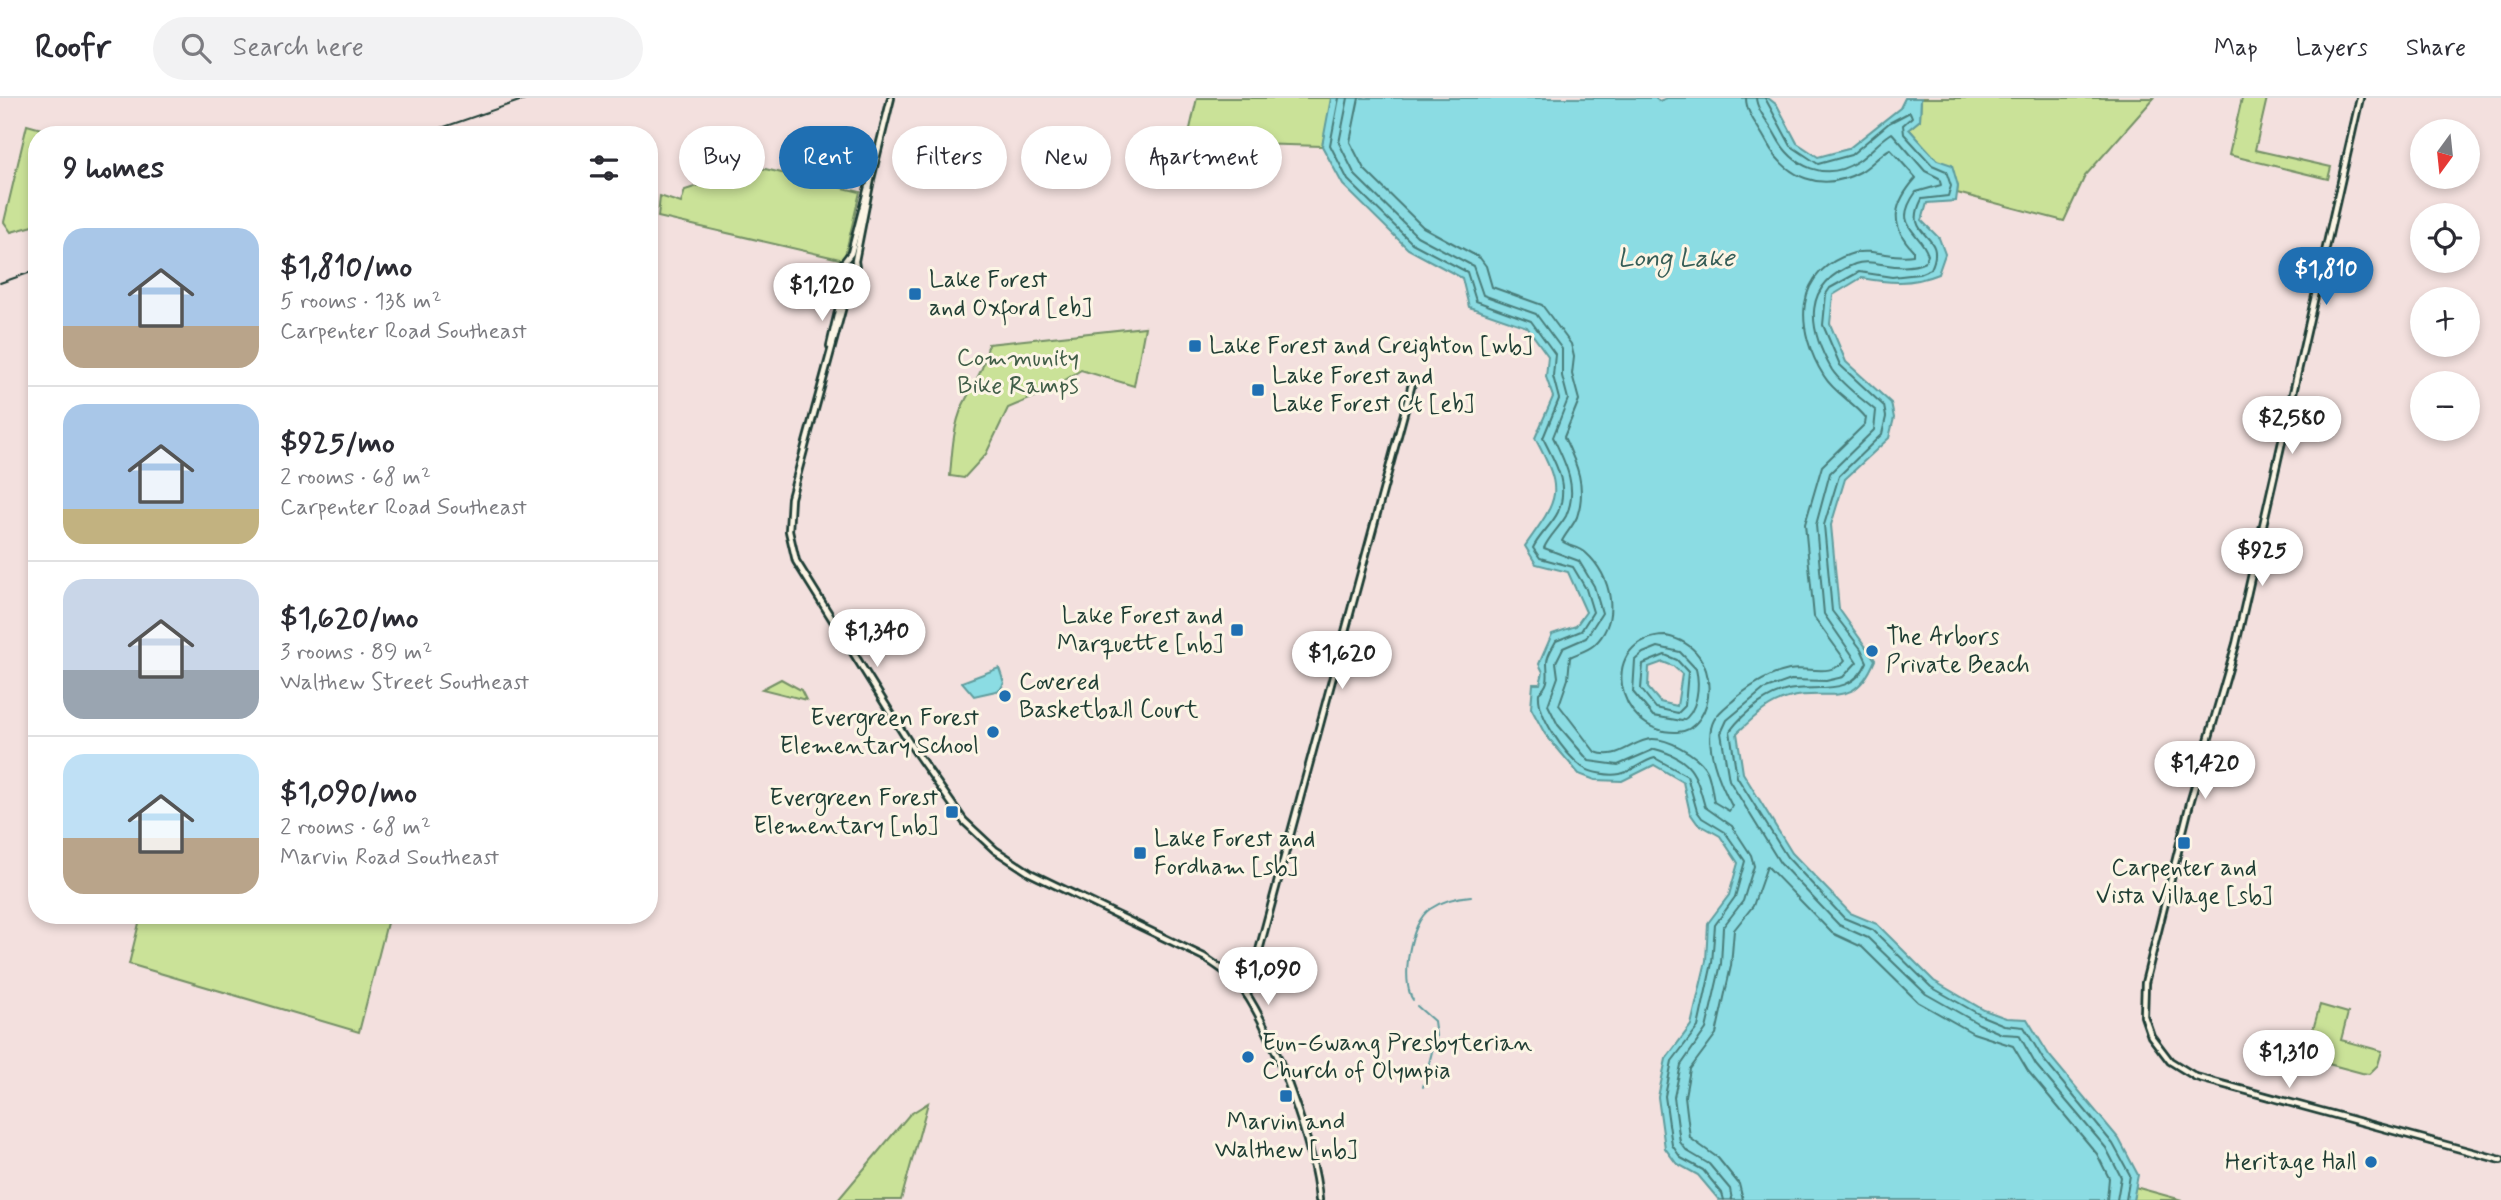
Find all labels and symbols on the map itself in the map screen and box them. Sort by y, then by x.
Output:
north arrow [2410,119,2480,189]
water label: Long Lake [1617,242,1736,278]
pin: $1,810 [2269,248,2383,307]
pin: $1,120 [765,264,879,323]
place label: Lake Forest and Oxford [eb] [929,265,1092,326]
marker: Lake Forest and Oxford [eb] [907,286,923,302]
place label: Lake Forest and Creighton [wb] [1209,331,1532,362]
marker: Lake Forest and Creighton [wb] [1187,338,1203,354]
park label: Community Bike Ramps [957,343,1079,402]
place label: Lake Forest and Lake Forest Ct [eb] [1272,361,1474,420]
marker: Lake Forest and Lake Forest Ct [eb] [1250,382,1266,398]
pin: $2,580 [2235,396,2349,456]
pin: $925 [2221,528,2303,588]
place label: Lake Forest and Marquette [nb] [1057,601,1223,660]
pin: $1,340 [820,610,934,669]
marker: Lake Forest and Marquette [nb] [1229,622,1245,638]
place label: The Arbors Private Beach [1886,622,2030,681]
pin: $1,620 [1285,632,1399,691]
marker: The Arbors Private Beach [1864,643,1880,659]
place label: Covered Basketball Court [1019,667,1199,726]
marker: Covered Basketball Court [997,688,1013,704]
place label: Evergreen Forest Elementary School [780,703,979,762]
marker: Evergreen Forest Elementary School [985,724,1001,740]
pin: $1,420 [2148,742,2262,801]
place label: Evergreen Forest Elementary [nb] [753,783,938,842]
marker: Evergreen Forest Elementary [nb] [944,804,960,820]
place label: Lake Forest and Fordham [sb] [1154,824,1315,883]
marker: Carpenter and Vista Village [sb] [2176,835,2192,851]
marker: Lake Forest and Fordham [sb] [1132,845,1148,861]
place label: Carpenter and Vista Village [sb] [2096,853,2272,912]
pin: $1,090 [1211,948,1325,1007]
place label: Eun-Gwang Presbyterian Church of Olympia [1262,1028,1533,1087]
pin: $1,310 [2232,1030,2346,1090]
marker: Eun-Gwang Presbyterian Church of Olympia [1240,1049,1256,1065]
marker: Marvin and Walthew [nb] [1278,1088,1294,1104]
place label: Marvin and Walthew [nb] [1215,1107,1357,1166]
place label: Heritage Hall [2225,1147,2357,1178]
marker: Heritage Hall [2363,1154,2379,1170]

